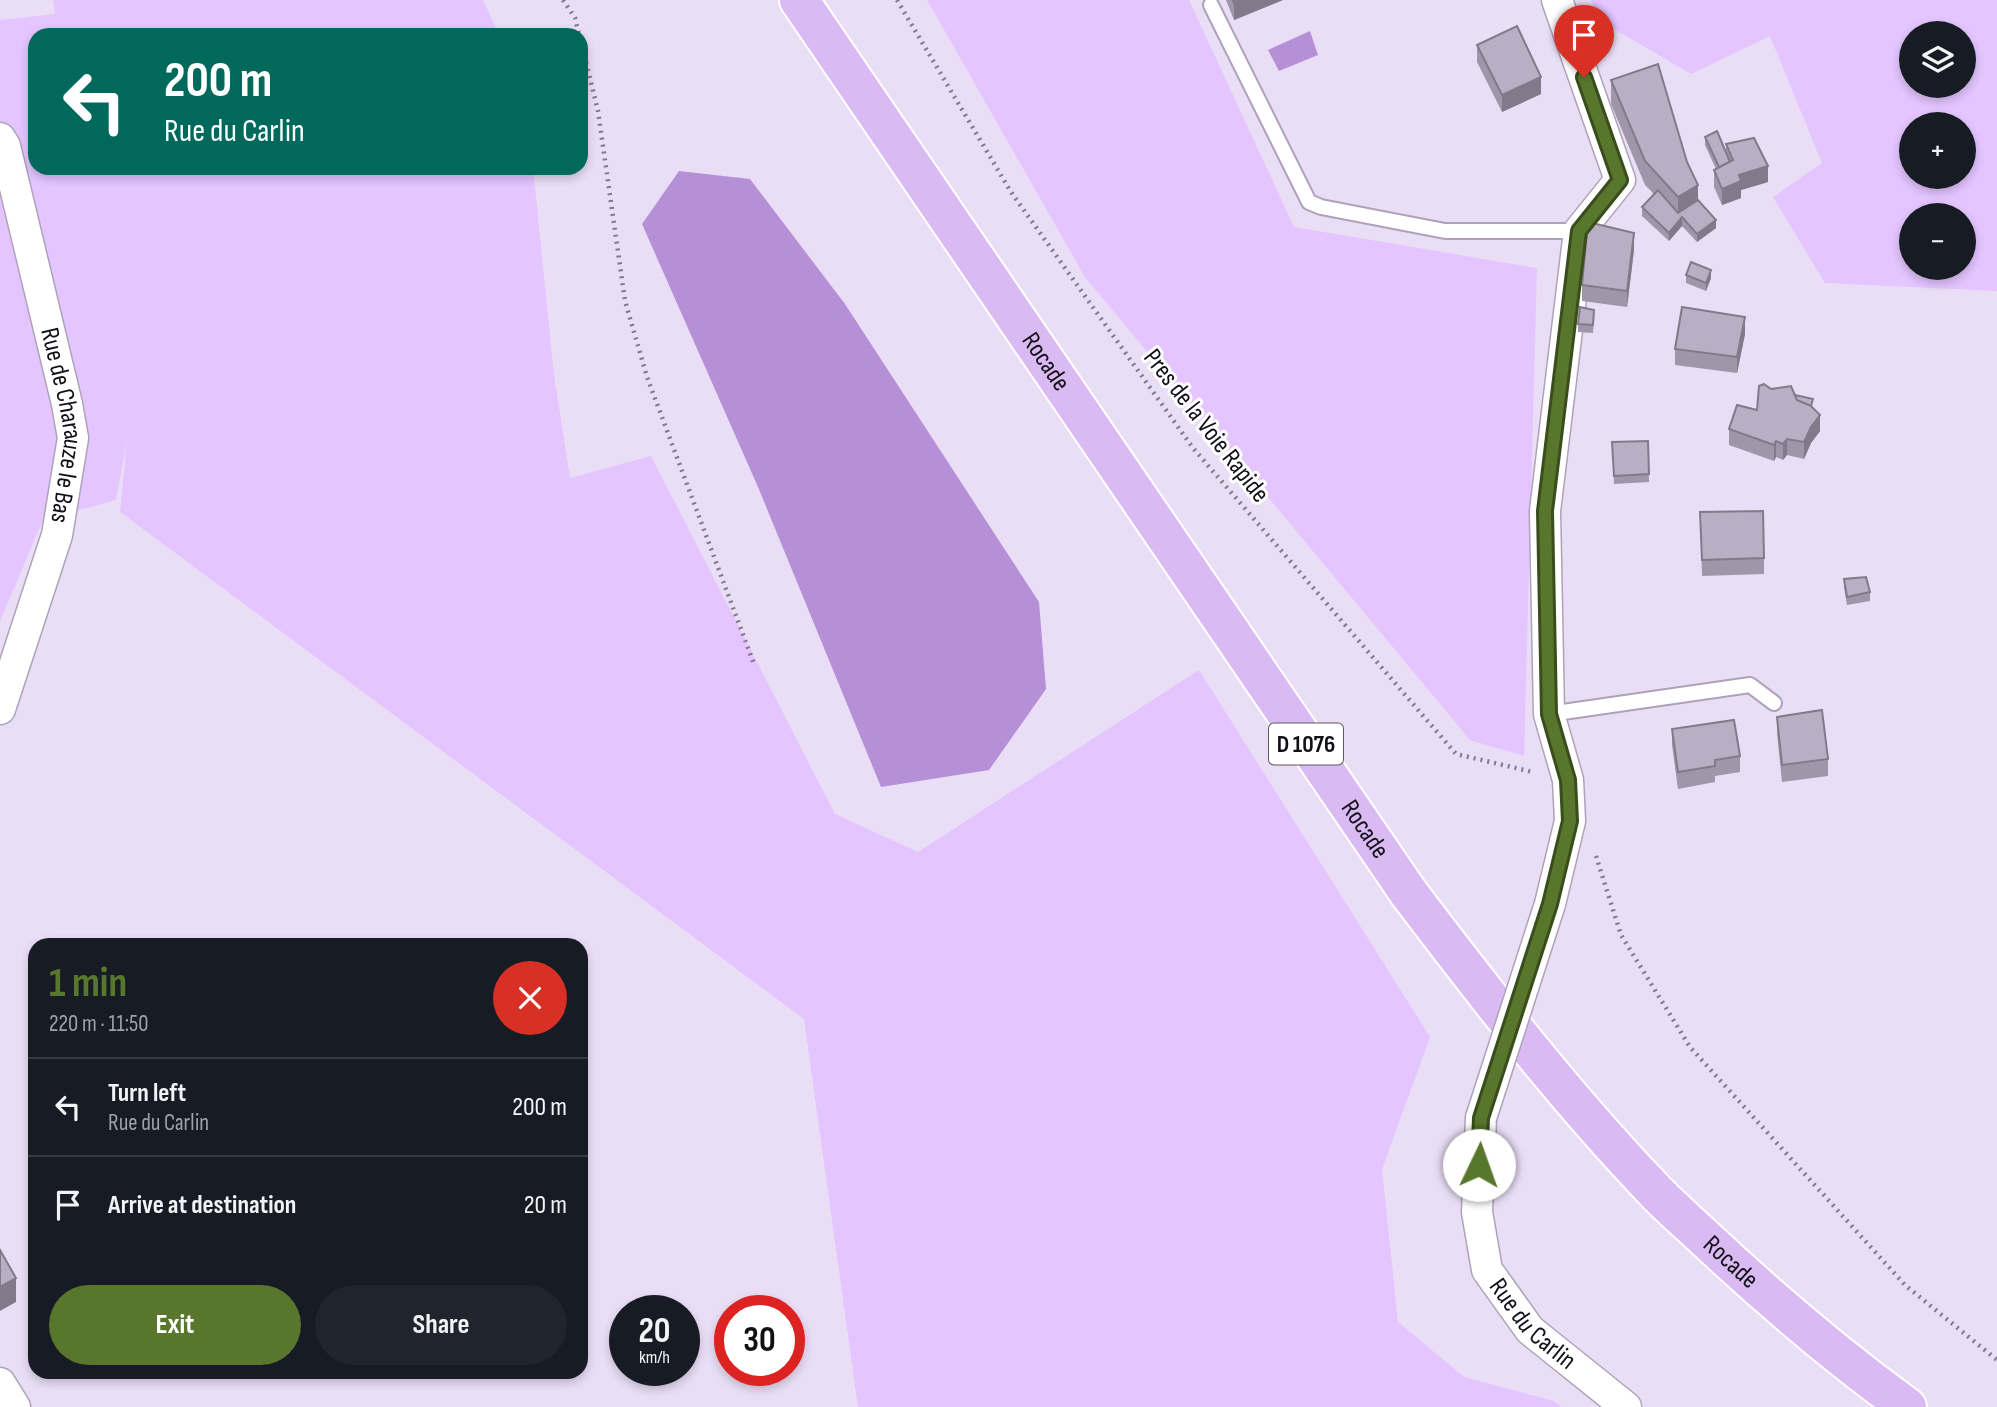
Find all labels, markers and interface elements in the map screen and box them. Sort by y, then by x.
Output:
pin [1554,5,1614,77]
icon: arrive [1565,16,1603,54]
map controls [1899,21,1976,280]
button: layers [1899,21,1976,98]
text: 200 m [164,52,272,111]
icon: left [49,56,140,147]
text: Rue du Carlin [164,112,305,151]
button: + [1899,112,1976,189]
button: − [1899,203,1976,280]
street label: Rue de Charauze le Bas [34,324,88,525]
street label: Rocade [1015,327,1077,397]
street label: Pres de la Voie Rapide [1137,343,1275,509]
road number: D 1076 [1269,724,1343,764]
street label: Rocade [1334,794,1396,864]
text: 1 min [49,958,127,1009]
button: close [493,961,567,1035]
text: 220 m · 11:50 [49,1010,148,1038]
text: Turn left [108,1078,186,1109]
icon: left [49,1088,87,1126]
text: 200 m [512,1092,567,1123]
text: Rue du Carlin [108,1109,209,1137]
position arrow [1442,1128,1516,1202]
icon: arrive [49,1186,87,1224]
text: Arrive at destination [108,1190,296,1221]
text: 20 m [524,1190,567,1221]
street label: Rocade [1697,1229,1765,1295]
street label: Rue du Carlin [1482,1272,1582,1376]
button: Exit [49,1285,301,1365]
button: Share [315,1285,567,1365]
speed limit sign: 30 [714,1295,805,1386]
text: 20 [639,1310,671,1353]
text: km/h [639,1347,670,1368]

